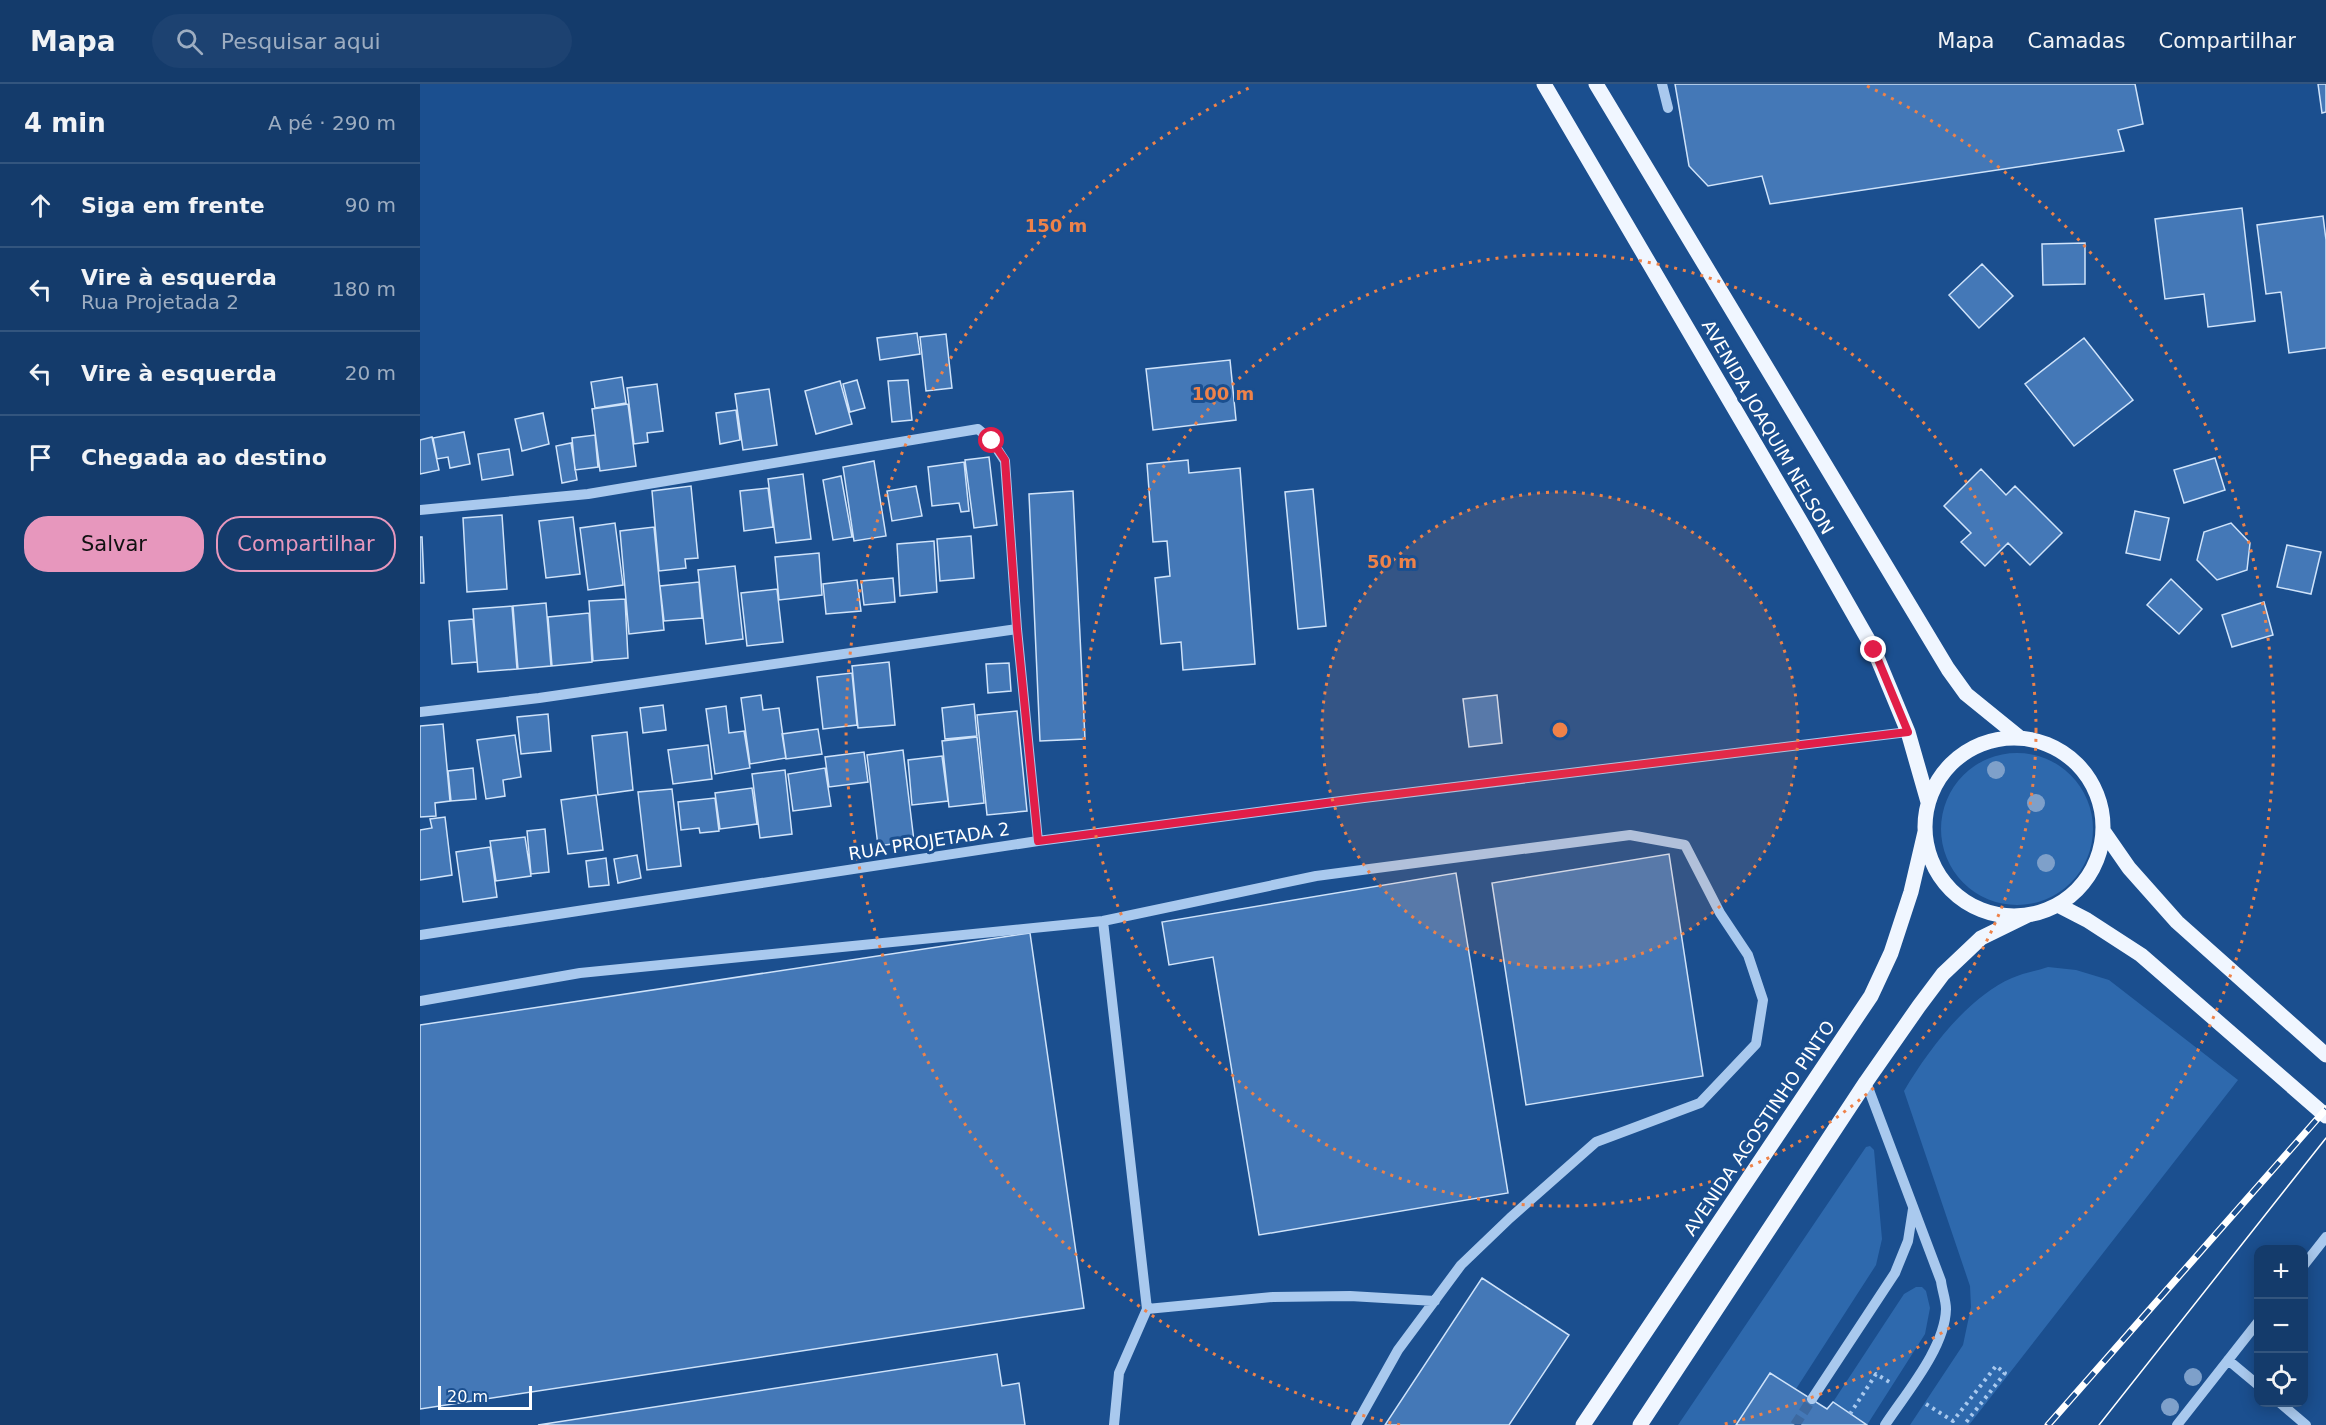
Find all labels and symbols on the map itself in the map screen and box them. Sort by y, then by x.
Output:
text: 150 m [1025,215,1087,236]
street label: AVENIDA JOAQUIM NELSON [1698,316,1838,538]
text: 100 m [1192,383,1254,404]
route start [978,427,1004,453]
text: 50 m [1367,551,1417,572]
route end [1860,636,1886,662]
centre of rings [1550,720,1570,740]
street label: RUA PROJETADA 2 [847,818,1011,864]
street label: AVENIDA AGOSTINHO PINTO [1679,1017,1839,1239]
scale bar [438,1383,532,1410]

